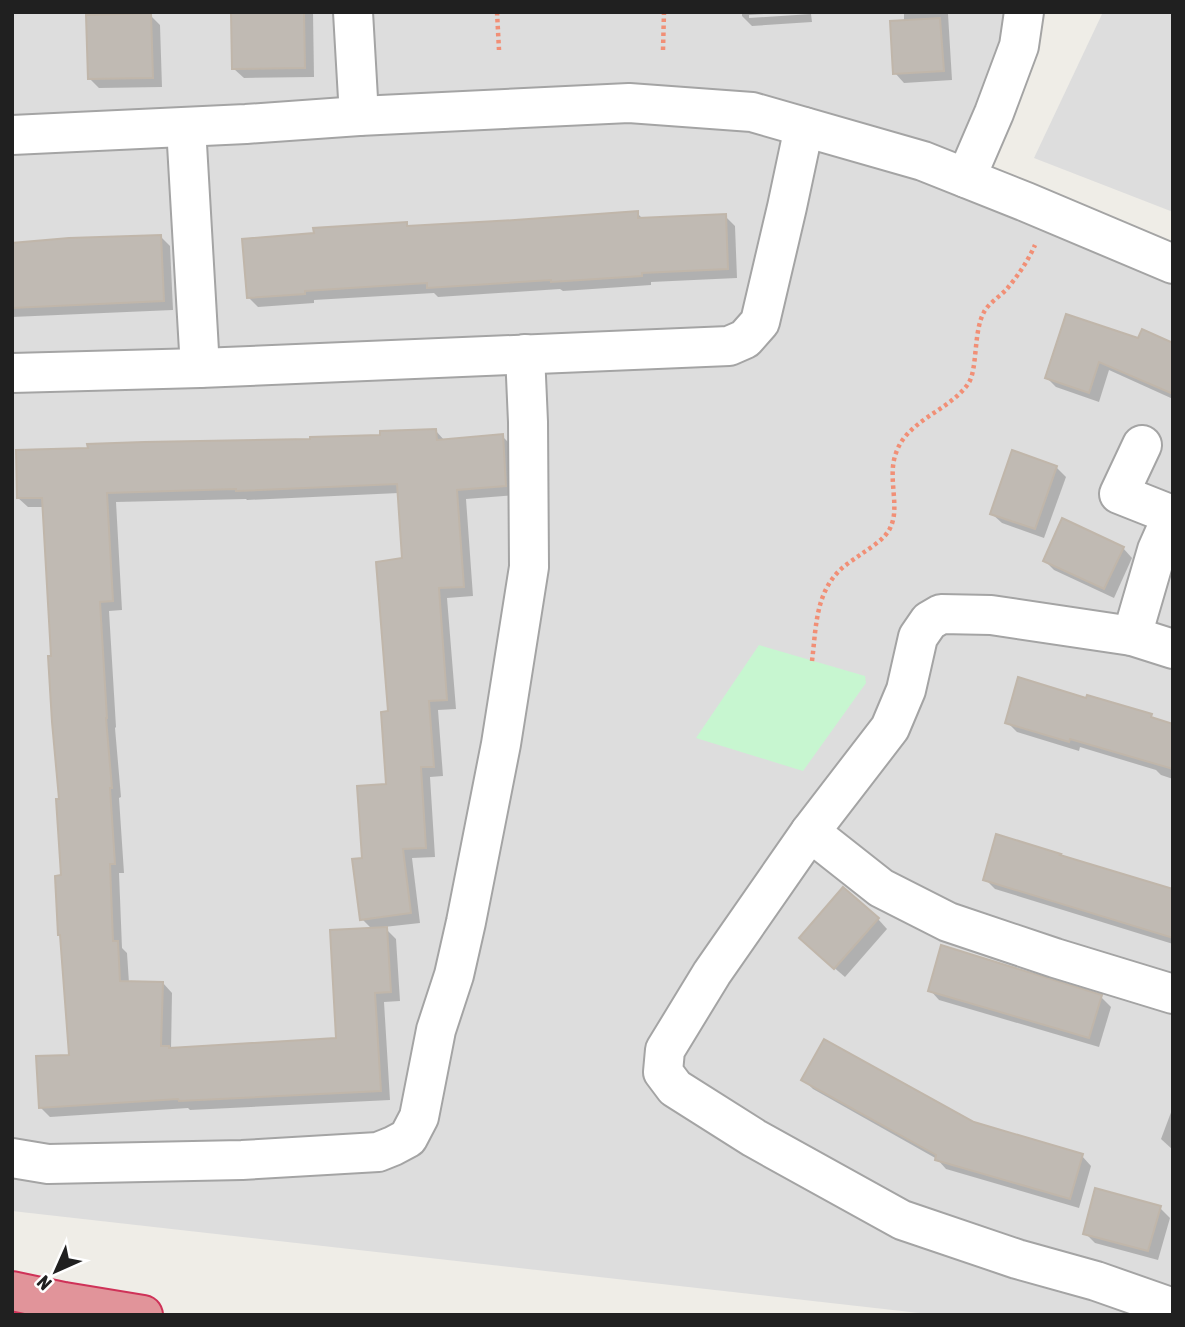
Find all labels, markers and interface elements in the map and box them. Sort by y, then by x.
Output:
north arrow [21,1236,91,1306]
text: N [32,1271,56,1295]

